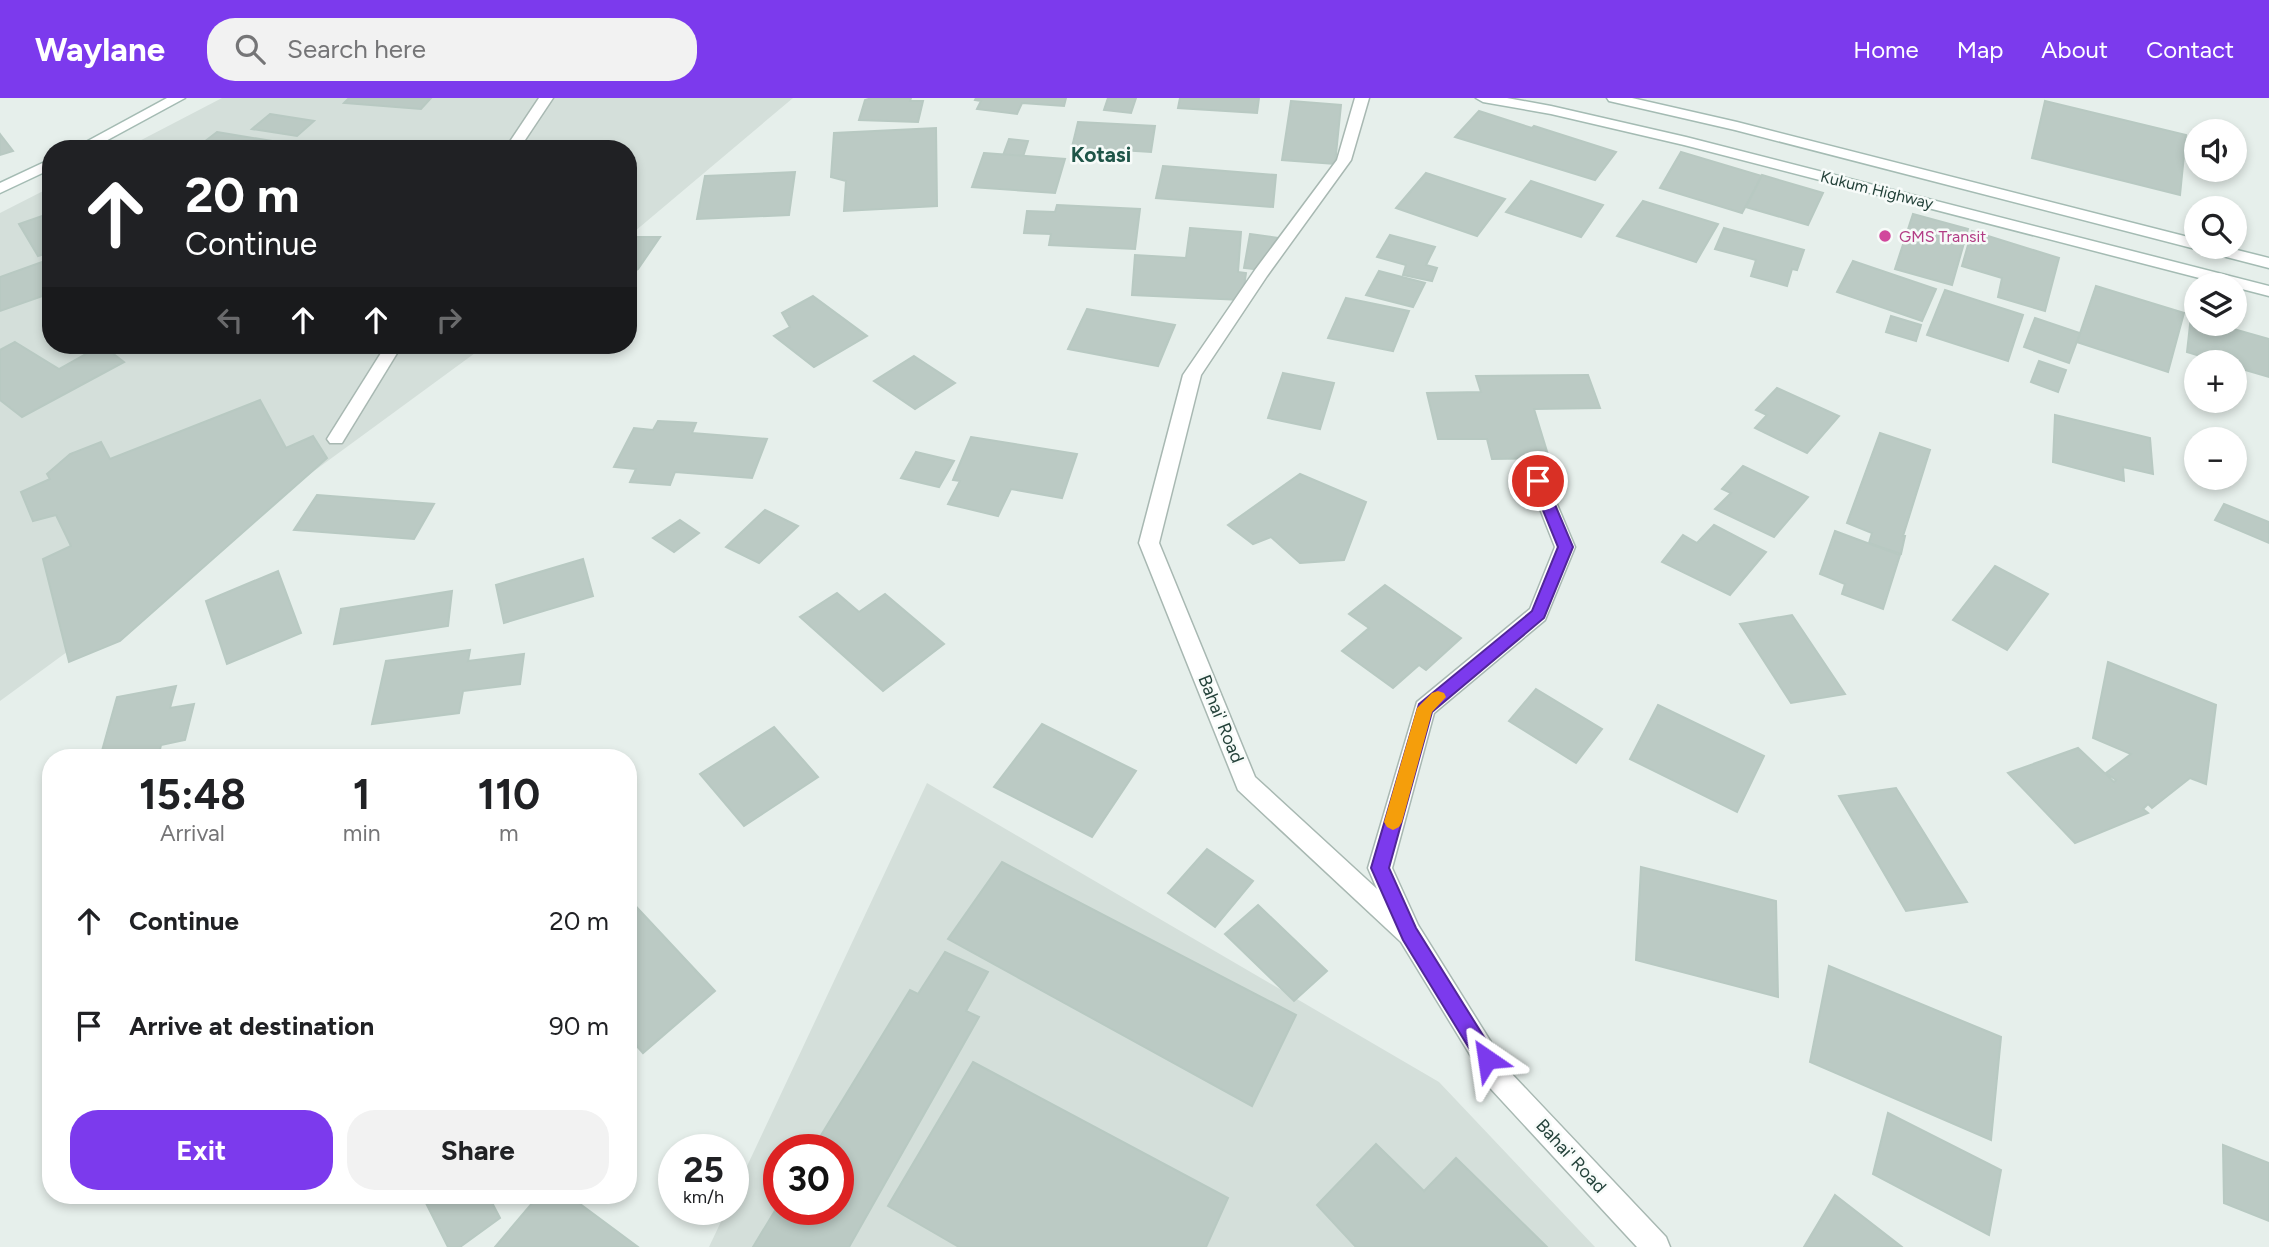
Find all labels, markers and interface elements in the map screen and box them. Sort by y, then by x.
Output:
search box [207,18,697,81]
text: Waylane [35,30,165,69]
icon: search [231,30,269,68]
text: Search here [287,33,426,65]
text: Home [1853,35,1919,64]
text: Map [1957,35,2003,64]
text: About [2041,35,2108,64]
text: Contact [2146,35,2234,64]
map controls [2184,119,2247,490]
button: sound [2184,119,2247,182]
district label: Kotasi [1071,142,1131,167]
text: 20 m [185,165,300,224]
street label: Kukum Highway [1819,167,1936,213]
icon: ahead [70,168,161,259]
button: search [2184,196,2247,259]
text: Continue [185,225,317,263]
place label: GMS Transit [1899,227,1986,246]
marker: GMS Transit [1877,228,1893,244]
button: layers [2184,273,2247,336]
icon: left [211,301,249,339]
icon: ahead [284,301,322,339]
icon: ahead [357,301,395,339]
icon: right [430,301,468,339]
button: + [2184,350,2247,413]
button: − [2184,427,2247,490]
pin [1508,451,1568,511]
icon: arrive [1519,462,1557,500]
street label: Bahai' Road [1193,672,1249,766]
text: 15:48 [139,769,246,820]
text: 1 [353,769,371,820]
text: 110 [477,769,540,820]
text: Arrival [160,819,225,847]
text: min [343,819,381,847]
text: m [499,819,519,847]
icon: ahead [70,902,108,940]
text: Continue [129,905,239,937]
text: 20 m [549,905,609,937]
icon: arrive [70,1007,108,1045]
text: Arrive at destination [129,1010,374,1042]
text: 90 m [549,1010,609,1042]
position arrow [1450,1022,1524,1096]
button: Exit [70,1110,333,1190]
button: Share [347,1110,609,1190]
street label: Bahai' Road [1531,1114,1611,1198]
speed limit sign: 30 [763,1134,854,1225]
text: 25 [683,1149,724,1191]
text: km/h [683,1186,724,1208]

